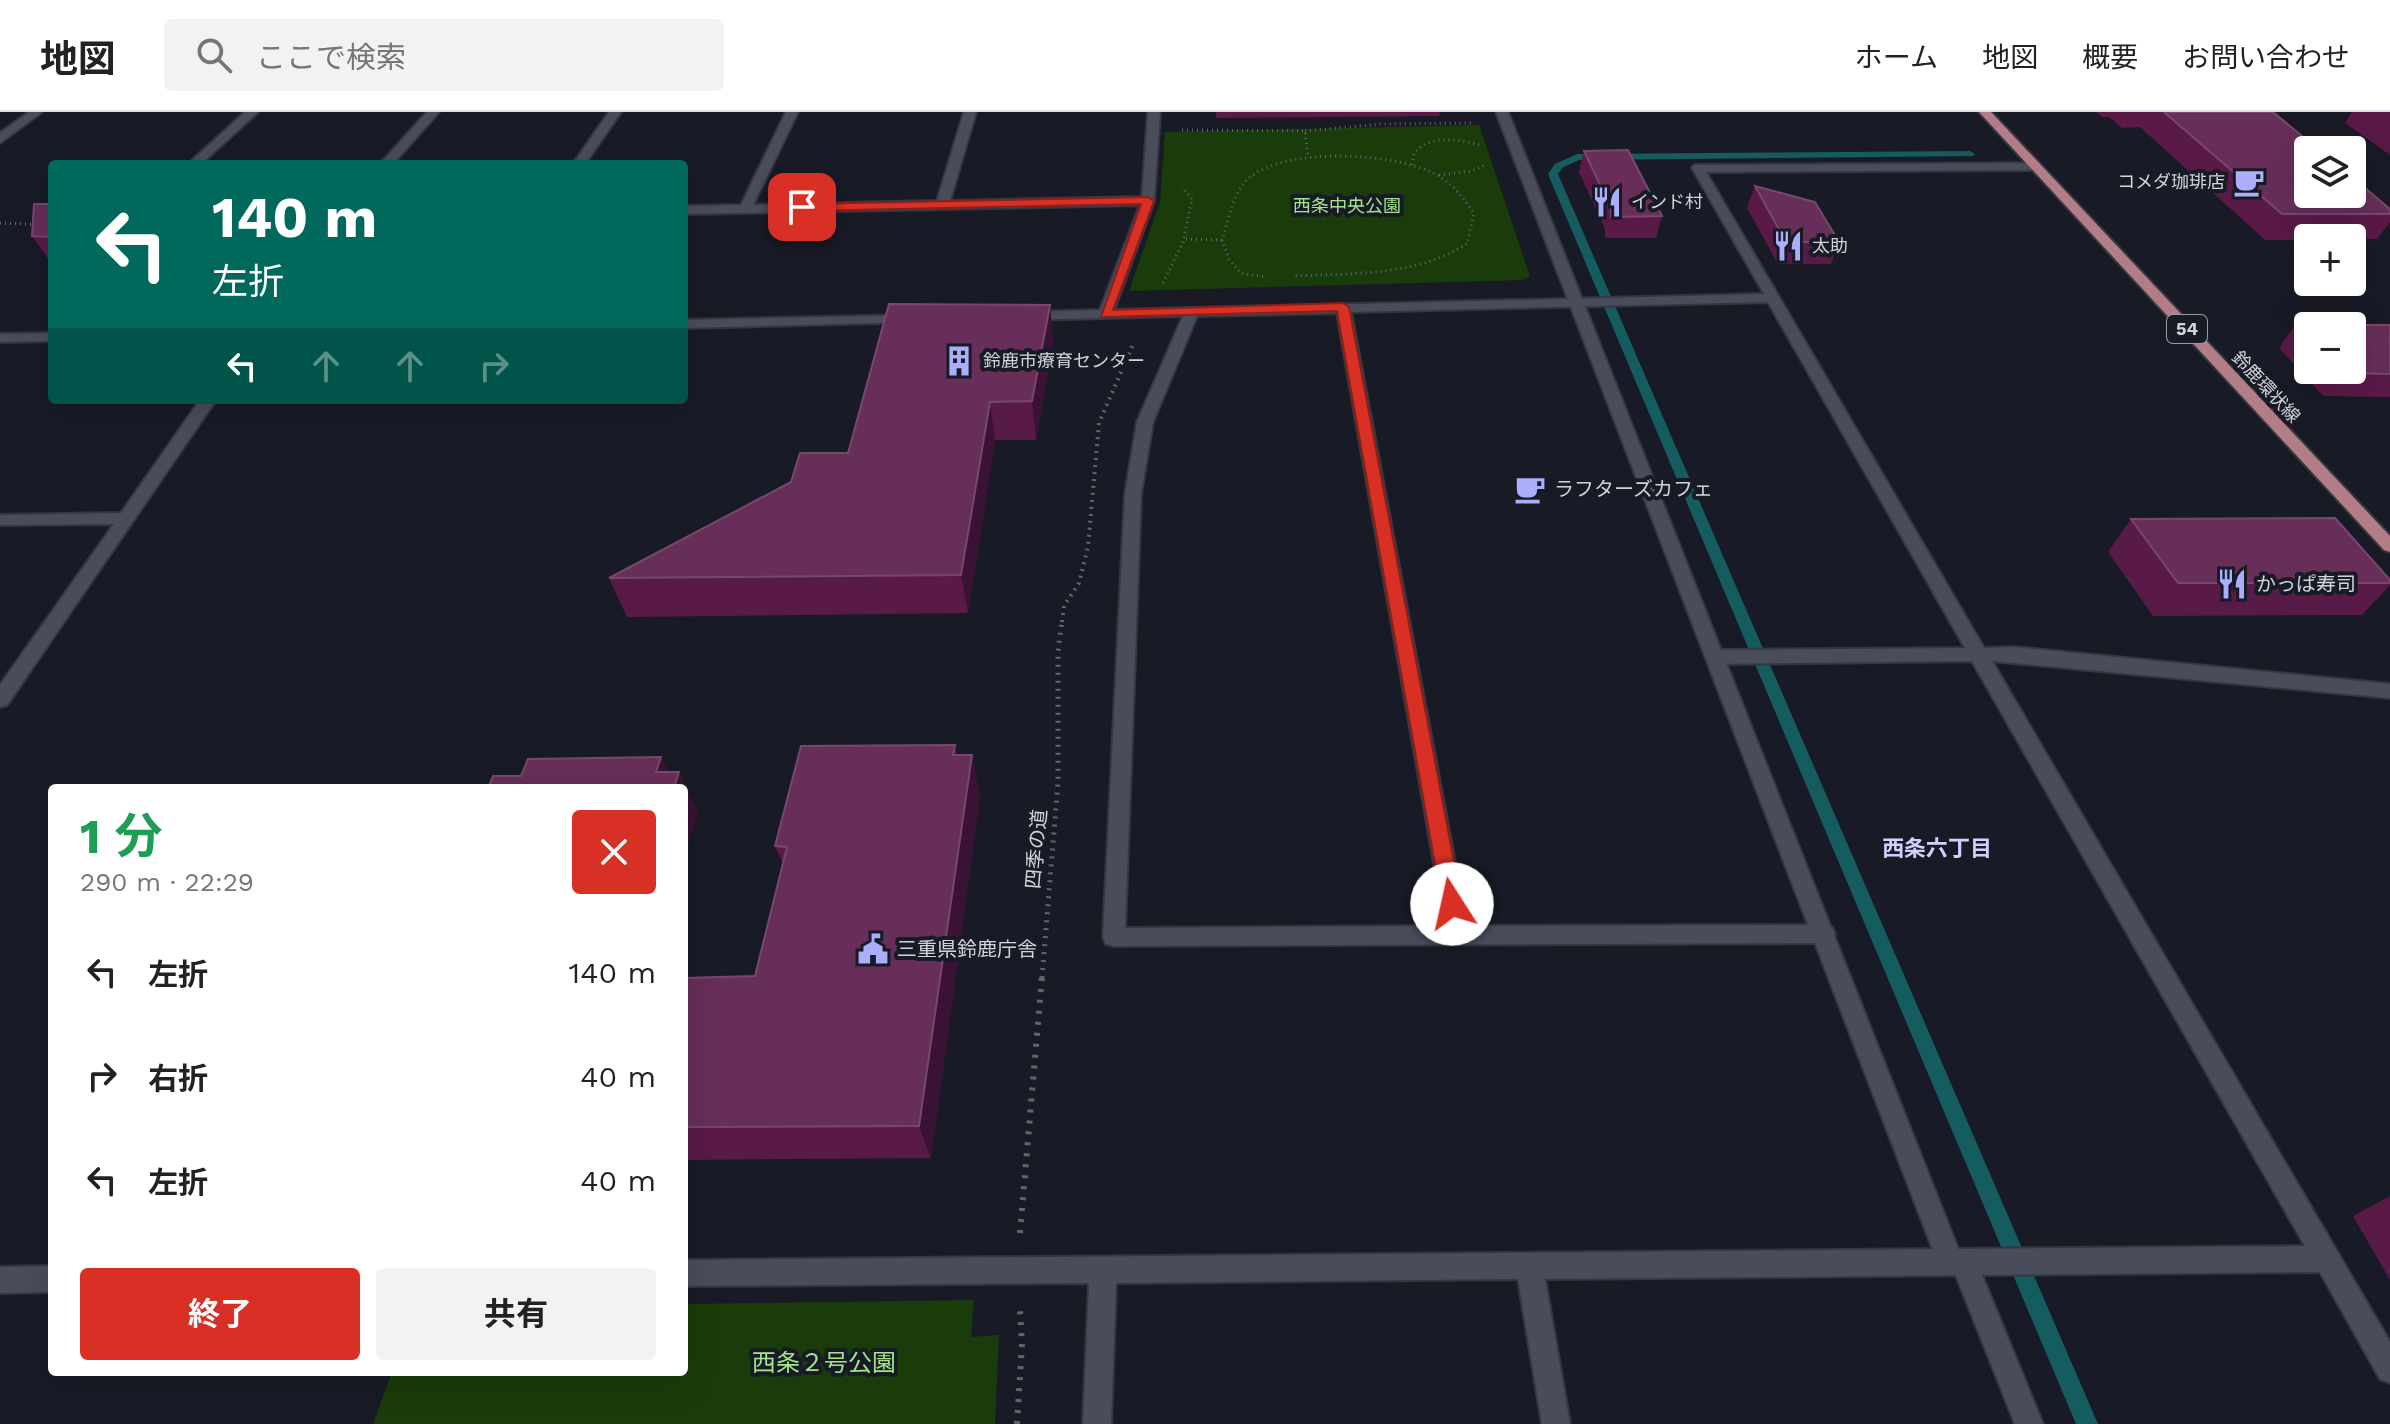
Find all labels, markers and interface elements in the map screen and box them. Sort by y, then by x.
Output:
search box [164,19,724,91]
icon: search [192,33,236,77]
text: 地図 [40,37,116,81]
text: ここで検索 [256,40,406,75]
text: ホーム [1855,41,1938,74]
text: 地図 [1982,41,2038,74]
text: 概要 [2082,41,2138,74]
text: お問い合わせ [2182,41,2350,74]
map controls [2294,136,2366,384]
button: layers [2294,136,2366,208]
cafe icon: コメダ珈琲店 [2232,165,2266,199]
place label: コメダ珈琲店 [2117,171,2225,192]
pin [768,173,836,241]
text: 140 m [212,185,377,251]
icon: arrive [780,185,824,229]
restaurant icon: インド村 [1590,185,1624,219]
place label: インド村 [1631,191,1703,212]
icon: left [80,192,184,296]
park label: 西条中央公園 [1293,195,1401,216]
button: + [2294,224,2366,296]
restaurant icon: 太助 [1771,229,1805,263]
place label: 太助 [1812,235,1848,256]
text: 左折 [212,261,284,303]
button: − [2294,312,2366,384]
road number: 54 [2167,315,2207,343]
icon: left [220,344,264,388]
icon: ahead [304,344,348,388]
icon: ahead [388,344,432,388]
icon: right [472,344,516,388]
building icon: 鈴鹿市療育センター [942,344,976,378]
street label: 鈴鹿環状線 [2228,347,2305,427]
place label: 鈴鹿市療育センター [983,350,1145,371]
cafe icon: ラフターズカフェ [1513,472,1547,506]
place label: ラフターズカフェ [1554,477,1713,501]
restaurant icon: かっぱ寿司 [2215,567,2249,601]
place label: かっぱ寿司 [2256,572,2356,596]
text: 1 分 [80,808,162,865]
street label: 四季の道 [1021,808,1051,890]
button: close [572,810,656,894]
district label: 西条六丁目 [1882,836,1992,861]
position arrow [1410,862,1494,946]
text: 290 m · 22:29 [80,867,254,897]
public building icon: 三重県鈴鹿庁舎 [856,932,890,966]
place label: 三重県鈴鹿庁舎 [897,937,1037,961]
icon: left [80,950,124,994]
text: 140 m [568,955,656,990]
text: 左折 [148,957,208,992]
icon: right [80,1054,124,1098]
text: 40 m [580,1059,656,1094]
text: 右折 [148,1061,208,1096]
icon: left [80,1158,124,1202]
text: 40 m [580,1163,656,1198]
text: 左折 [148,1165,208,1200]
button: 終了 [80,1268,360,1360]
button: 共有 [376,1268,656,1360]
park label: 西条２号公園 [752,1349,896,1377]

